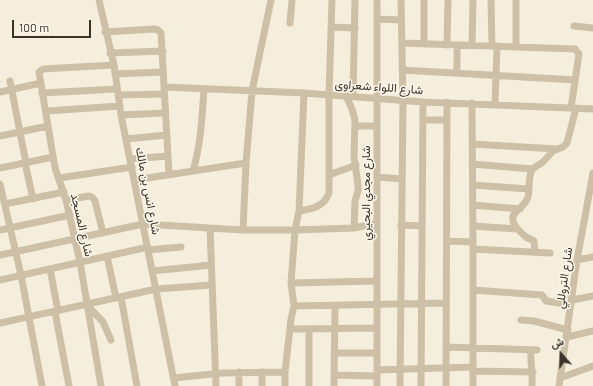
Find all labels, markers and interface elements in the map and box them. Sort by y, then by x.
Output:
scale bar [14,12,93,38]
text: 100 m [19,20,49,34]
street label: شارع اللواء شعراوى [334,77,424,97]
street label: شارع انس بن مالك [132,146,164,236]
street label: شارع مجدي البحيري [359,146,373,240]
street label: شارع المسجد [68,192,96,258]
street label: شارع التروللي [553,246,575,310]
north arrow [541,334,581,374]
text: ش [548,334,565,351]

